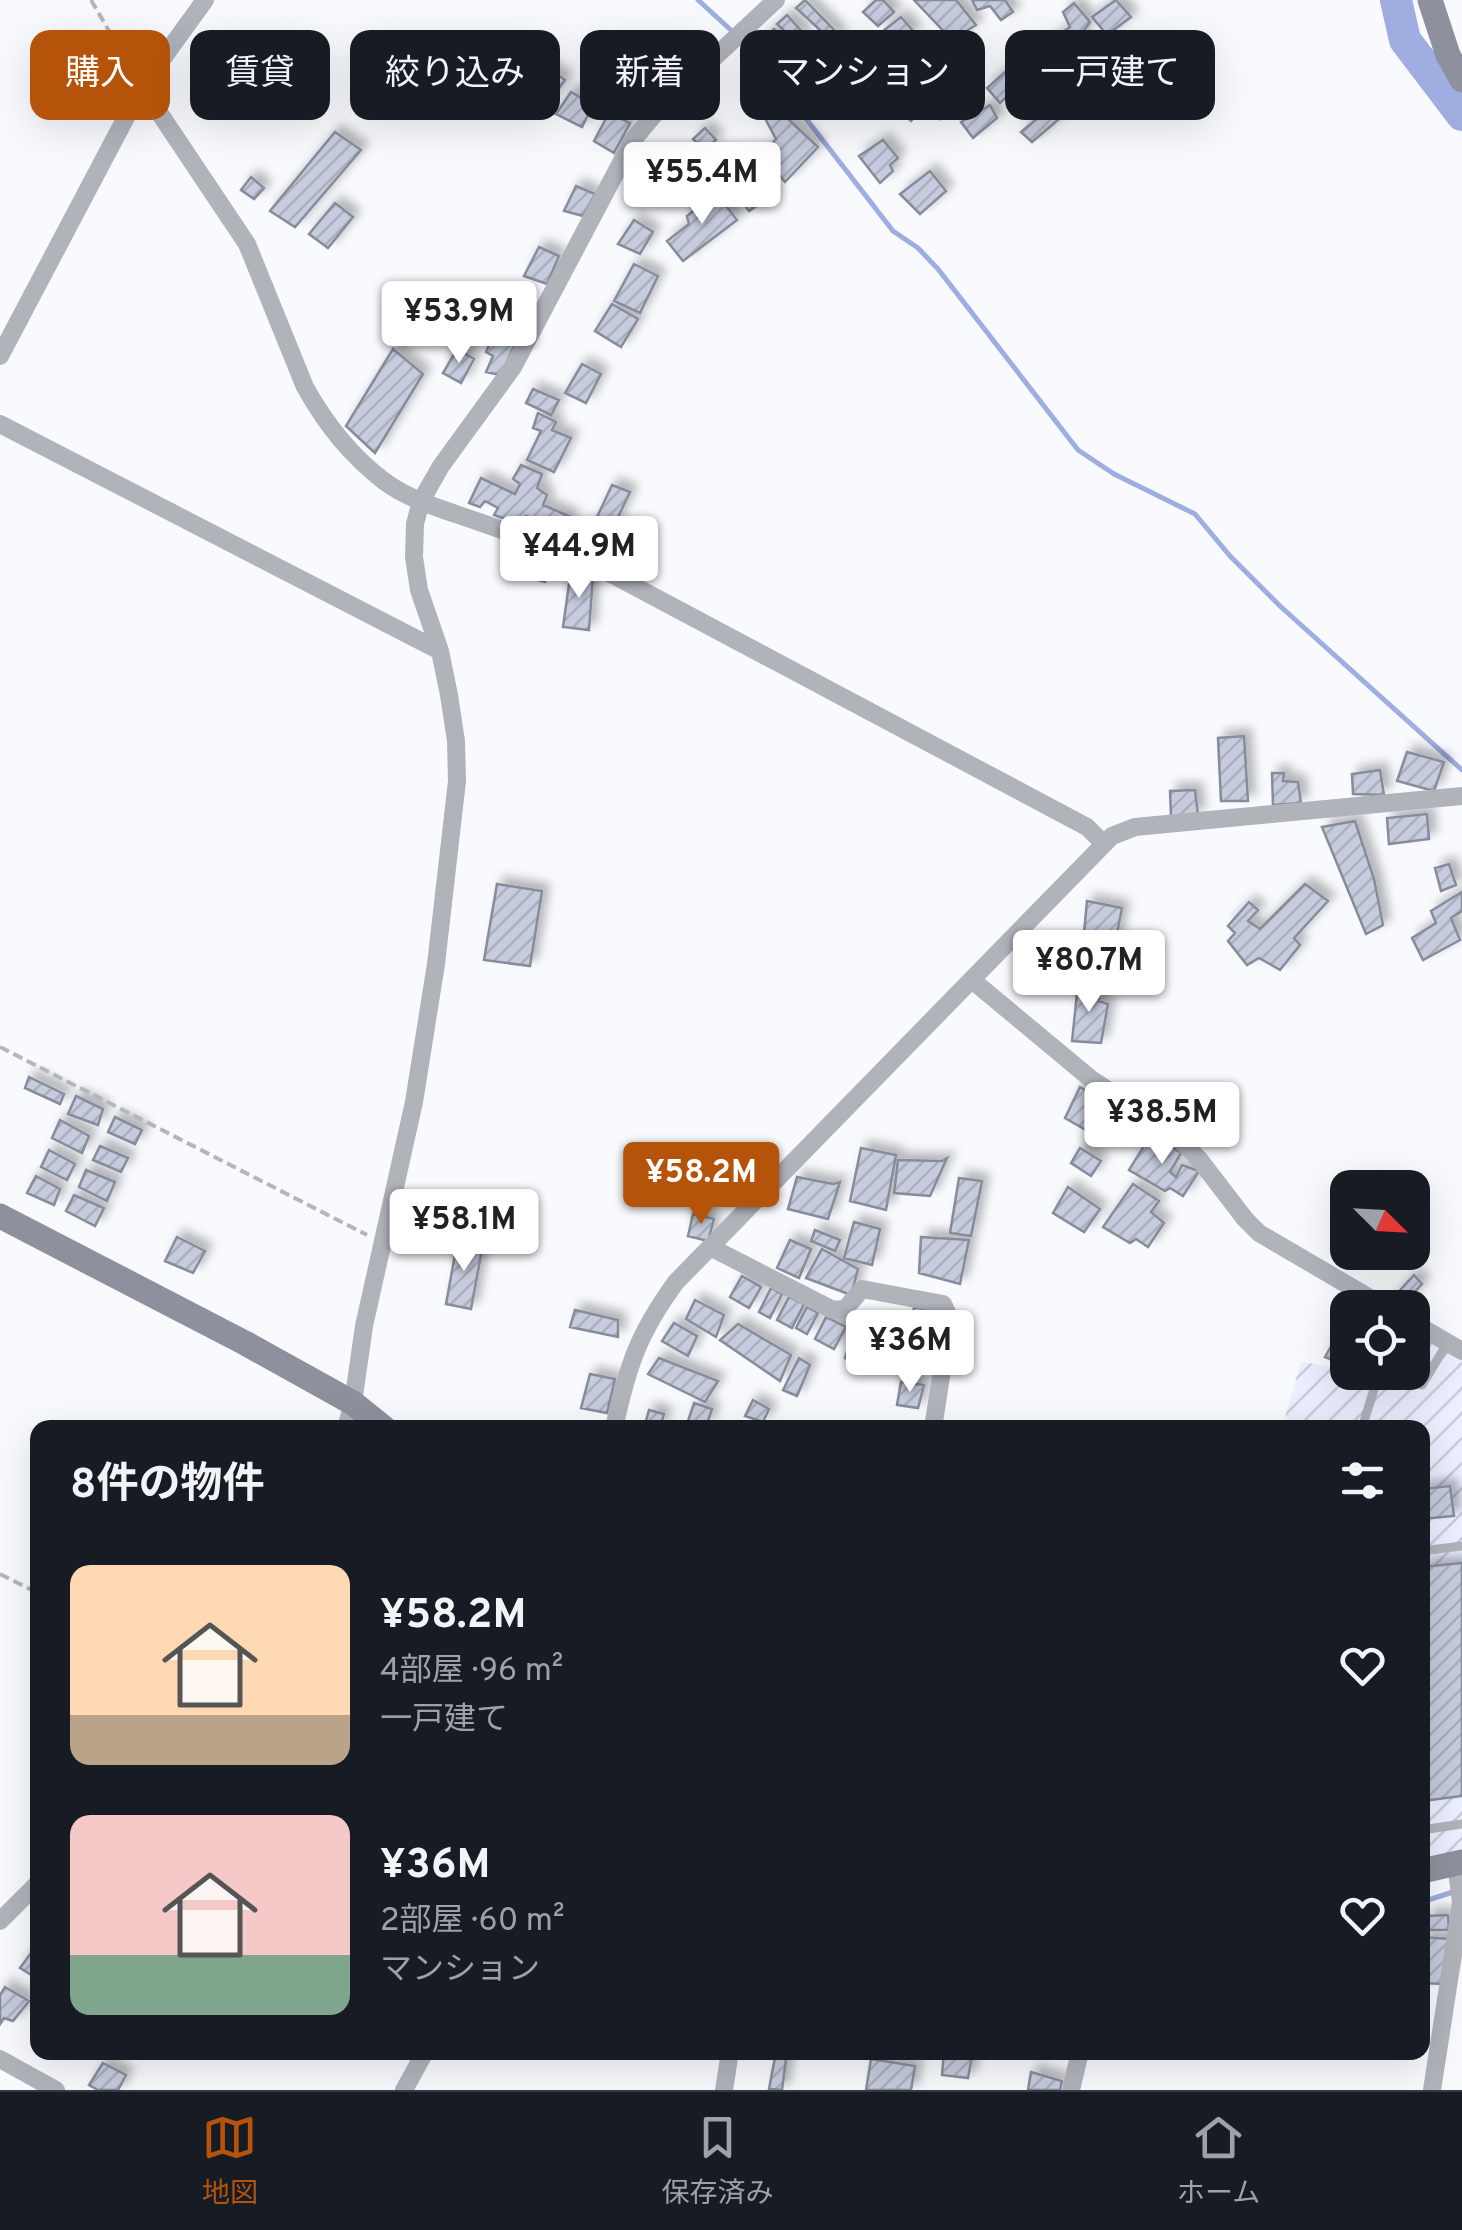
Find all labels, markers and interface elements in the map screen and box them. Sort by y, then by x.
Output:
chip: 購入 [30,30,170,120]
chip: 賃貸 [190,30,330,120]
chip: 絞り込み [350,30,560,120]
chip: 新着 [580,30,720,120]
chip: マンション [740,30,985,120]
chip: 一戸建て [1005,30,1215,120]
pin: ¥55.4M [621,142,783,227]
text: ¥55.4M [646,154,758,194]
pin: ¥53.9M [378,281,540,366]
text: ¥53.9M [404,293,514,333]
pin: ¥44.9M [498,516,660,601]
text: ¥44.9M [522,528,636,568]
pin: ¥80.7M [1008,930,1170,1015]
text: ¥80.7M [1035,942,1143,982]
pin: ¥38.5M [1081,1082,1243,1167]
text: ¥38.5M [1106,1094,1218,1134]
pin: ¥58.2M [620,1142,782,1227]
text: ¥58.2M [645,1154,757,1194]
north arrow [1330,1170,1430,1270]
map controls [1330,1170,1430,1390]
pin: ¥58.1M [383,1189,545,1274]
text: ¥58.1M [412,1201,516,1241]
button: locate [1330,1290,1430,1390]
pin: ¥36M [851,1310,969,1395]
text: ¥36M [868,1322,952,1362]
icon: filters [1335,1453,1390,1508]
text: 8件の物件 [70,1460,264,1513]
text: ¥58.2M [380,1590,527,1643]
icon: home [150,1605,270,1725]
icon: heart [1335,1638,1390,1693]
text: 4部屋 · 96 m² [380,1652,563,1692]
text: 一戸建て [380,1701,508,1741]
text: ¥36M [380,1840,490,1893]
icon: home [150,1855,270,1975]
icon: heart [1335,1888,1390,1943]
text: 2部屋 · 60 m² [380,1902,564,1942]
text: マンション [380,1951,540,1991]
tab: 地図 [202,2110,258,2213]
tab: 保存済み [661,2110,773,2213]
tab: ホーム [1177,2110,1260,2213]

